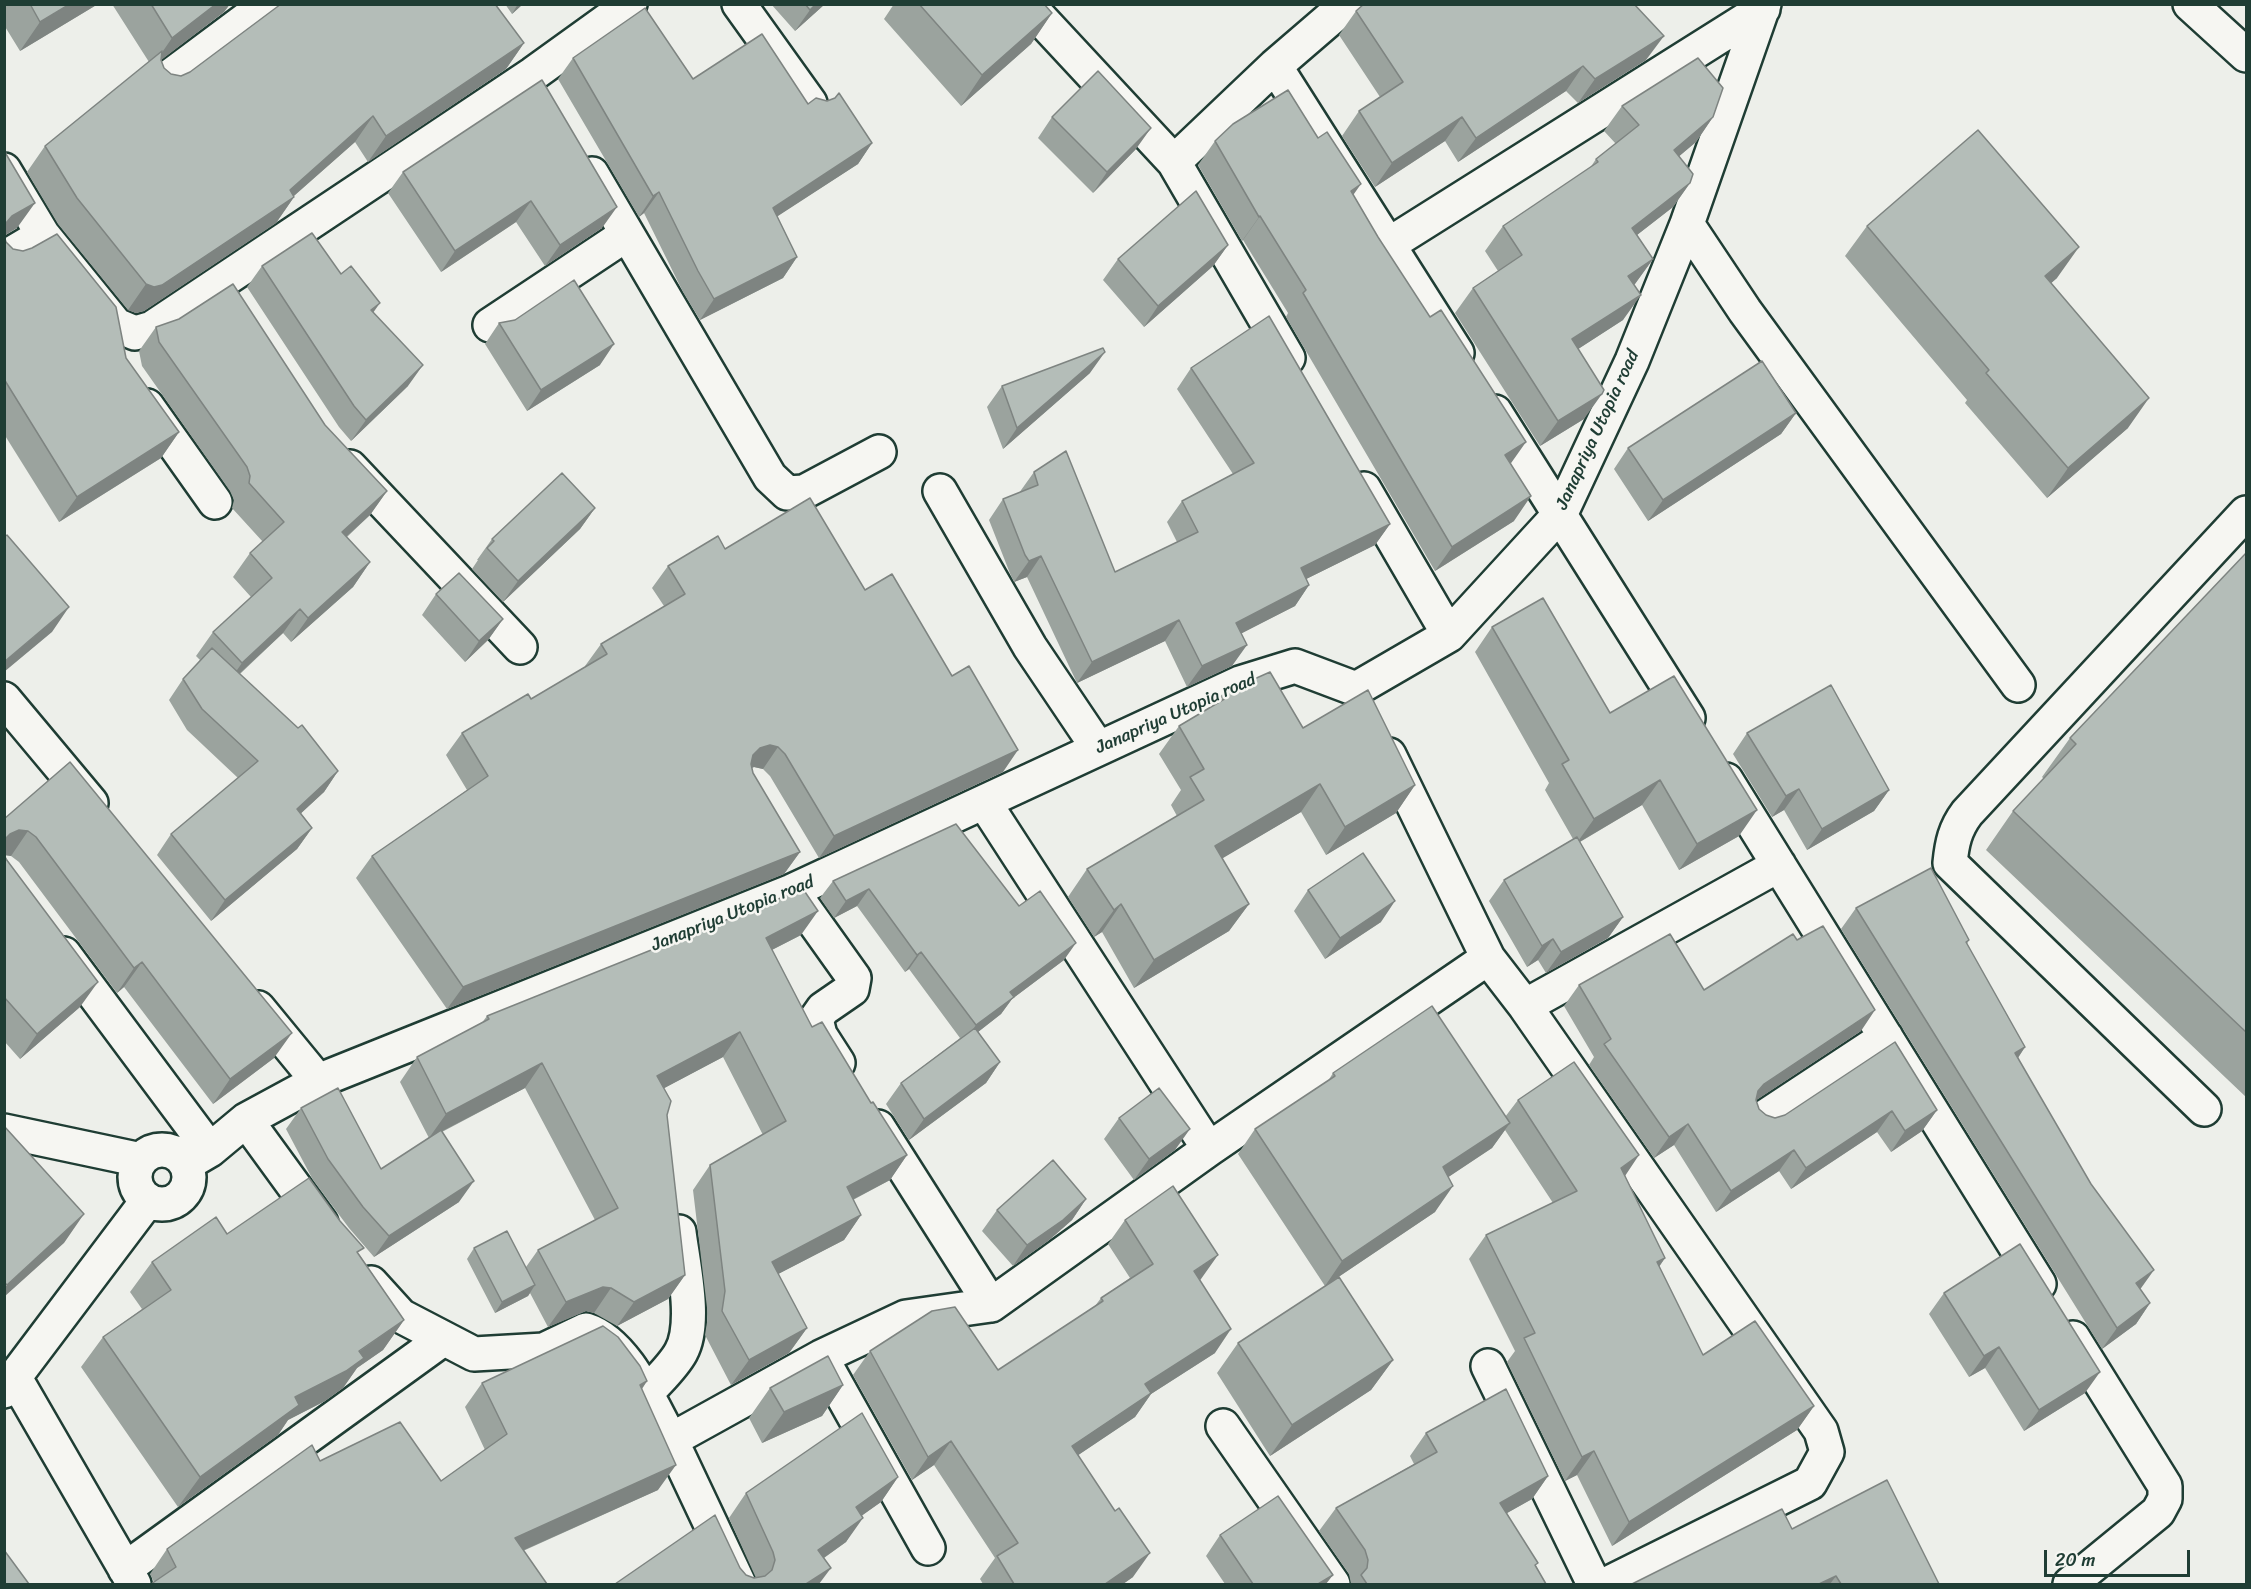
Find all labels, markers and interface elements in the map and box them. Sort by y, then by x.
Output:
street label: Janapriya Utopia road [1552,347,1644,513]
street label: Janapriya Utopia road [1092,669,1260,759]
street label: Janapriya Utopia road [649,872,817,956]
scale bar [2047,1538,2192,1576]
text: 20 m [2055,1544,2095,1576]

